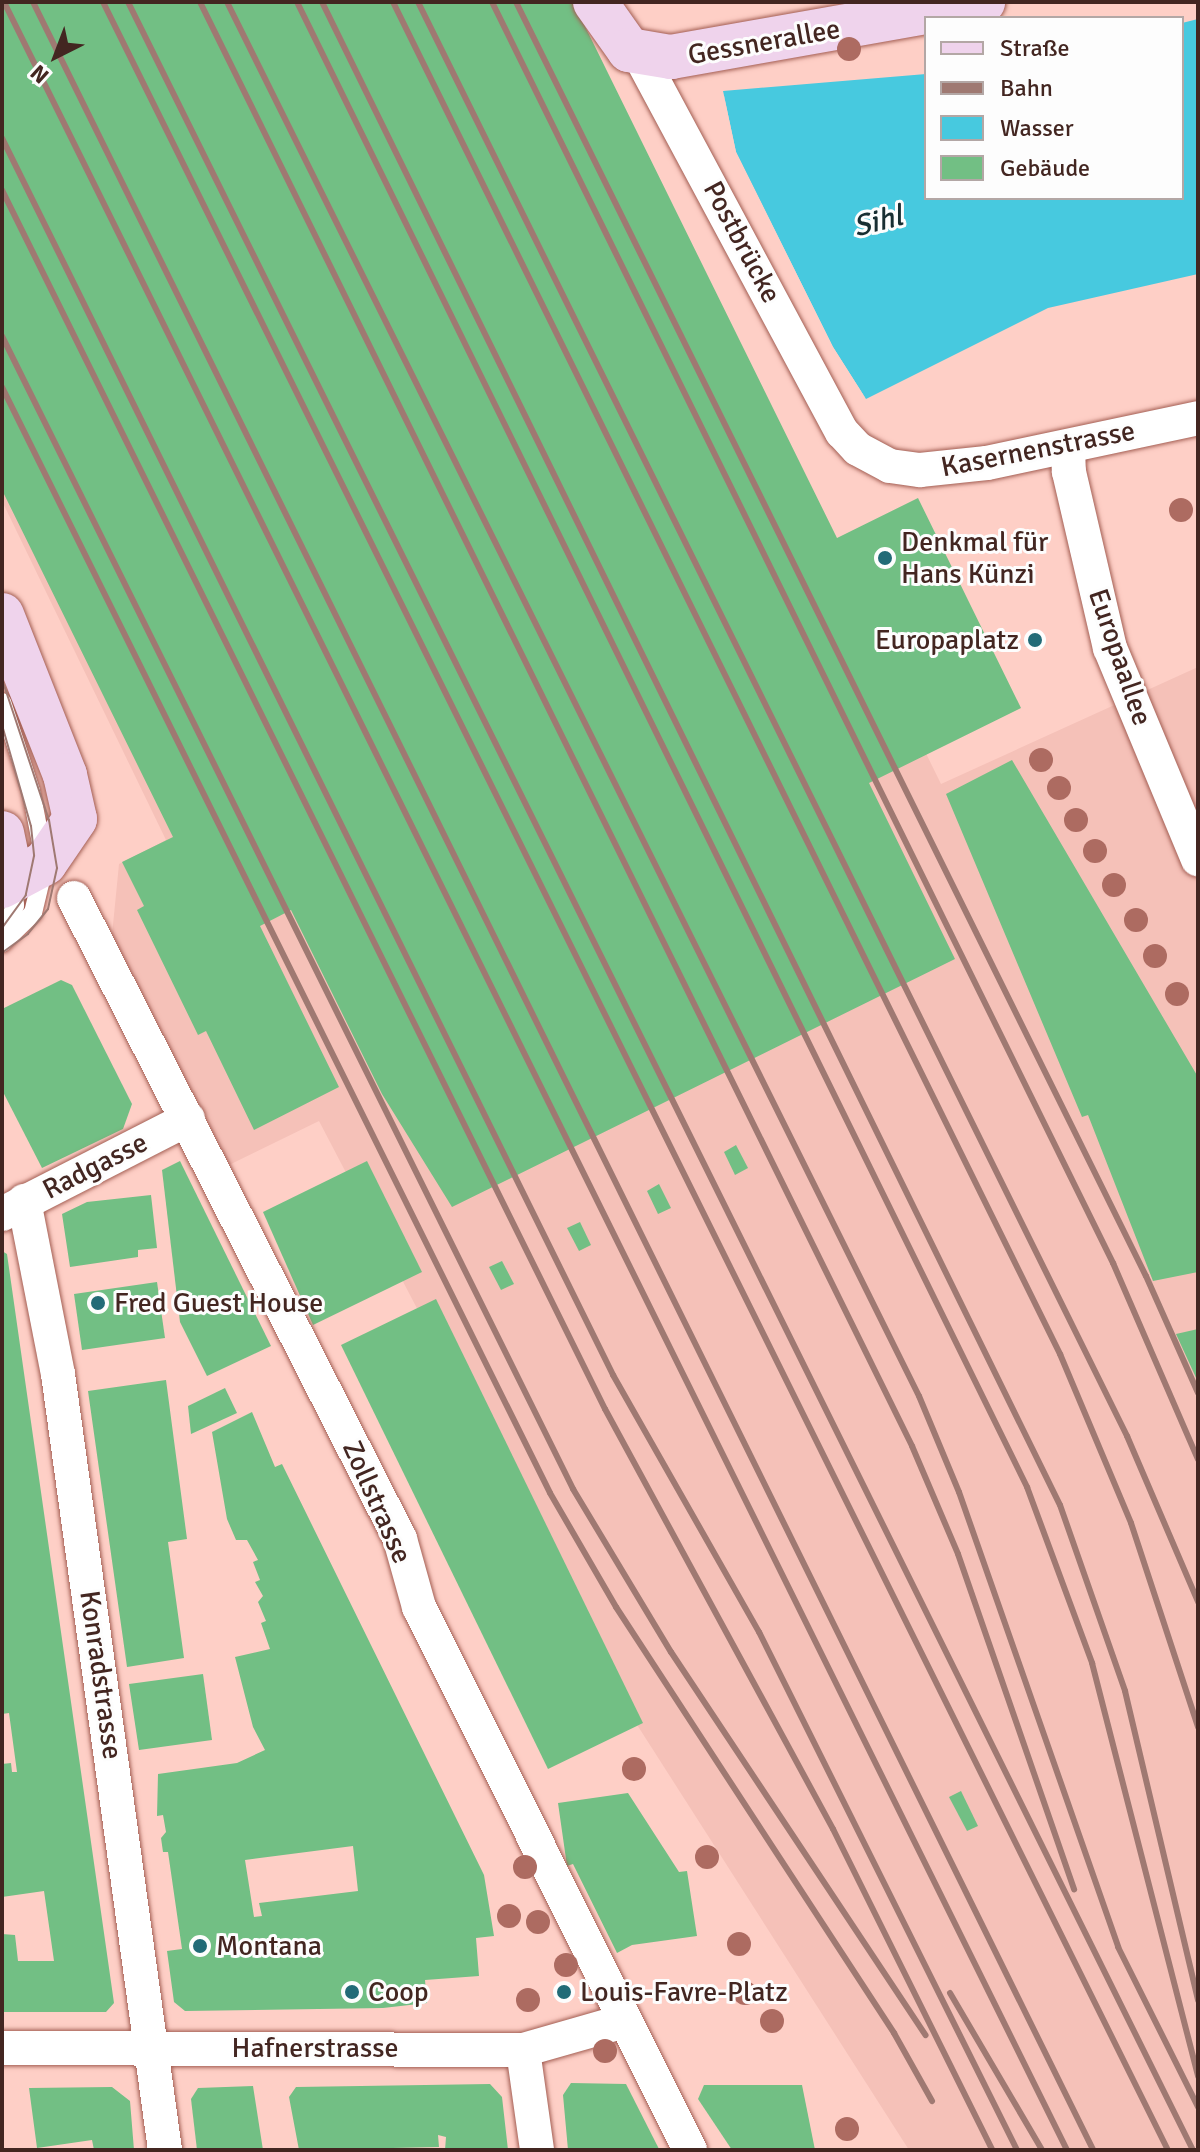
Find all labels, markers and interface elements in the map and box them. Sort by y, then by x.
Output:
street label: Gessnerallee [685,12,843,72]
north arrow [16,16,96,96]
legend [924,16,1184,200]
text: Straße [1000,33,1070,63]
text: N [25,59,54,89]
text: Bahn [1000,73,1053,103]
text: Wasser [1000,113,1074,143]
text: Gebäude [1000,153,1090,183]
street label: Postbrücke [696,176,788,308]
water label: Sihl [849,198,907,246]
street label: Kasernenstrasse [938,414,1138,484]
place label: Denkmal für Hans Künzi [901,525,1048,591]
marker: Denkmal für Hans Künzi [876,549,894,567]
street label: Europaallee [1081,584,1159,730]
place label: Europaplatz [875,623,1019,657]
marker: Europaplatz [1026,631,1044,649]
street label: Radgasse [37,1125,153,1207]
place label: Fred Guest House [114,1286,323,1320]
marker: Fred Guest House [89,1294,107,1312]
street label: Zollstrasse [335,1436,419,1568]
street label: Konradstrasse [73,1589,129,1761]
place label: Montana [216,1929,322,1963]
marker: Montana [191,1937,209,1955]
place label: Coop [368,1975,429,2009]
place label: Louis-Favre-Platz [580,1975,788,2009]
marker: Coop [343,1983,361,2001]
marker: Louis-Favre-Platz [555,1983,573,2001]
street label: Hafnerstrasse [232,2031,398,2065]

